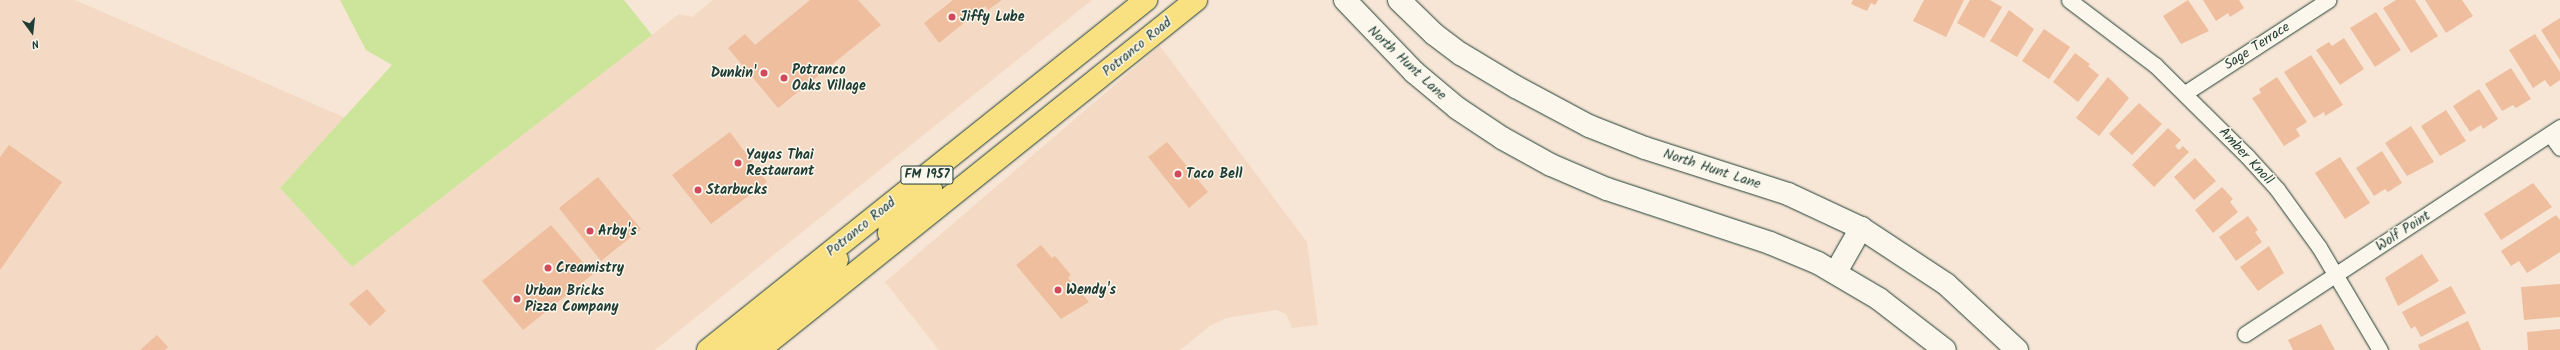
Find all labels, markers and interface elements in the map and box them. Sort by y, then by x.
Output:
place label: Jiffy Lube [960,9,1025,25]
north arrow [12,12,52,52]
marker: Jiffy Lube [947,12,957,22]
street label: Potranco Road [1099,14,1175,80]
street label: Sage Terrace [2221,19,2293,73]
street label: North Hunt Lane [1364,22,1450,104]
text: N [29,34,41,53]
place label: Potranco Oaks Village [792,62,866,94]
place label: Dunkin' [711,65,756,81]
marker: Dunkin' [759,68,769,78]
marker: Potranco Oaks Village [779,73,789,83]
street label: Amber Knoll [2215,124,2277,188]
street label: North Hunt Lane [1661,145,1763,193]
place label: Yayas Thai Restaurant [746,147,814,180]
marker: Yayas Thai Restaurant [733,158,743,168]
road number: FM 1957 [900,164,954,186]
place label: Taco Bell [1186,166,1242,182]
marker: Taco Bell [1173,169,1183,179]
place label: Starbucks [706,182,767,198]
marker: Starbucks [693,185,703,195]
street label: Potranco Road [823,194,899,260]
street label: Wolf Point [2373,207,2433,255]
place label: Arby's [598,223,637,239]
marker: Arby's [585,226,595,236]
place label: Creamistry [556,260,624,276]
marker: Creamistry [543,263,553,273]
place label: Wendy's [1066,282,1116,298]
place label: Urban Bricks Pizza Company [525,283,618,316]
marker: Wendy's [1053,285,1063,295]
marker: Urban Bricks Pizza Company [512,294,522,304]

